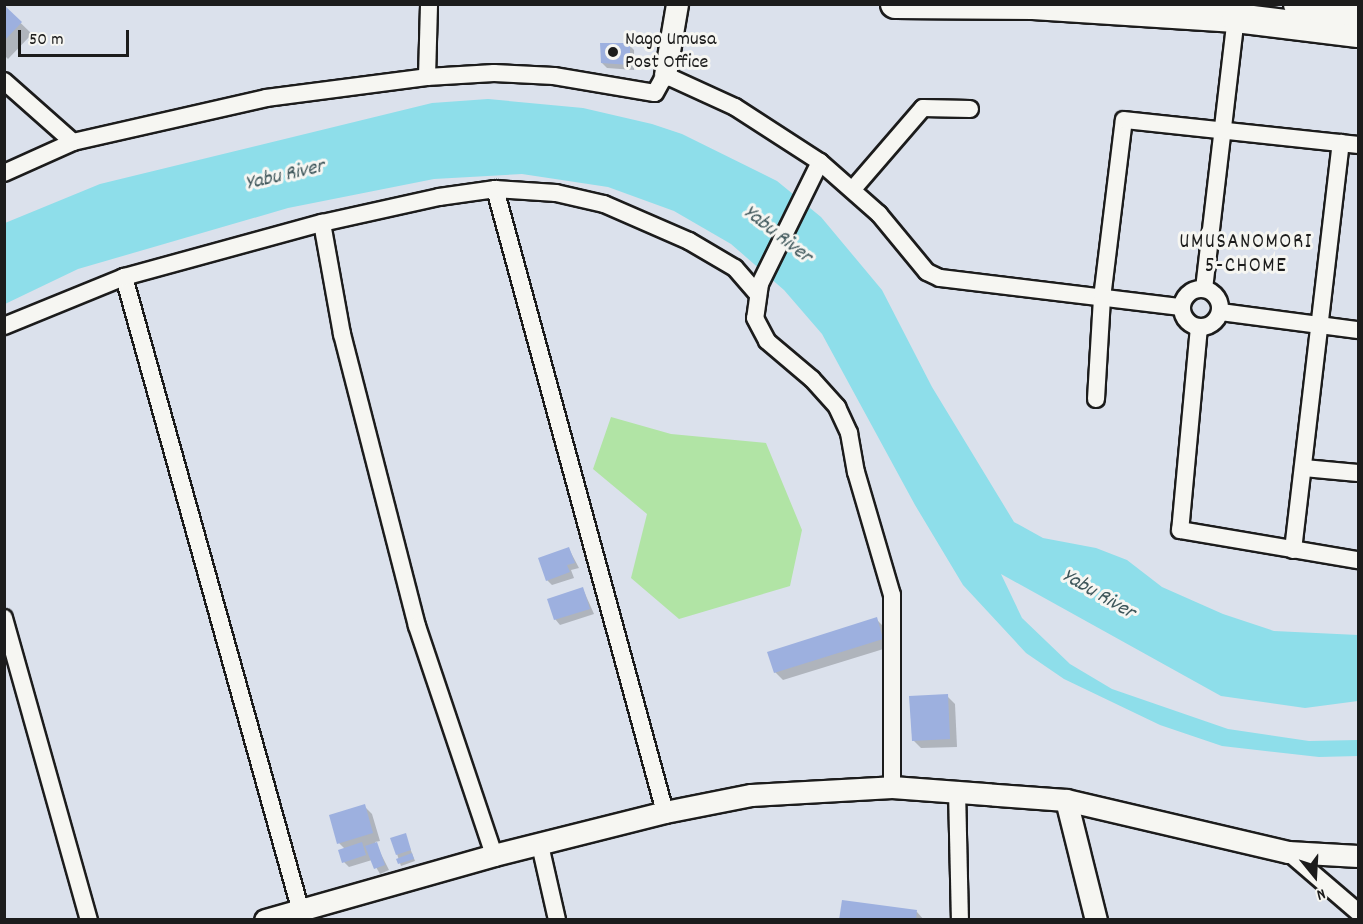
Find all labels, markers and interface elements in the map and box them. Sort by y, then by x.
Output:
scale bar [21,18,132,56]
text: 50 m [29,28,64,53]
place label: Nago Umusa Post Office [625,28,716,75]
marker: Nago Umusa Post Office [606,45,620,59]
water label: Yabu River [243,155,327,197]
water label: Yabu River [738,200,816,270]
district label: UMUSANOMORI 5-CHOME [1179,230,1313,280]
water label: Yabu River [1057,564,1139,626]
north arrow [1285,846,1345,906]
text: N [1313,881,1328,906]

